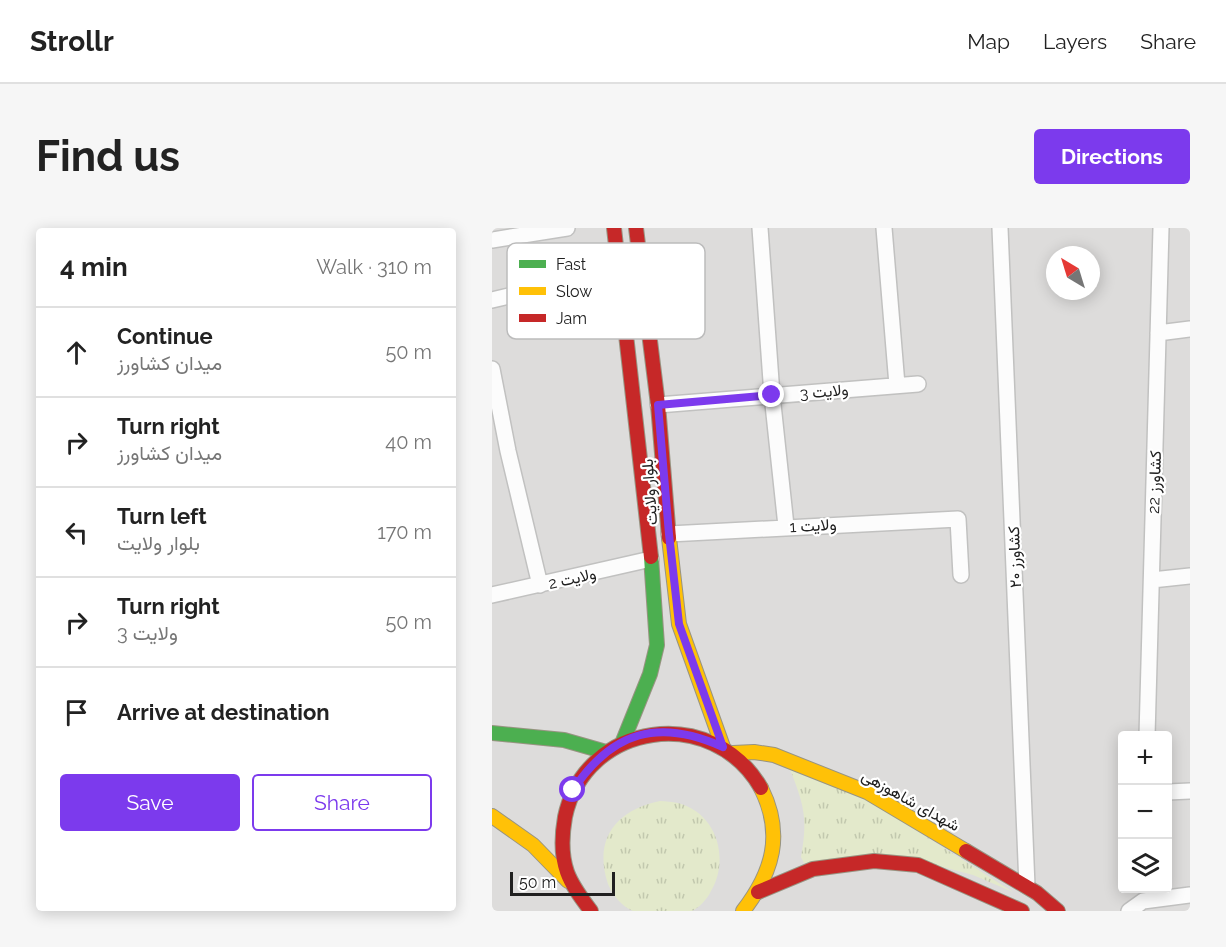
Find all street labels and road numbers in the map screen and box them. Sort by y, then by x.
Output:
street label: ولایت 3 [799,380,849,404]
street label: کشاورز 22 [1144,450,1166,514]
street label: بلوار ولایت [638,458,662,526]
street label: ولایت 1 [789,515,837,537]
street label: کشاورز ۲۰ [1004,526,1026,588]
street label: ولایت 2 [546,564,598,594]
street label: شهدای شاهوزهی [858,766,963,836]

